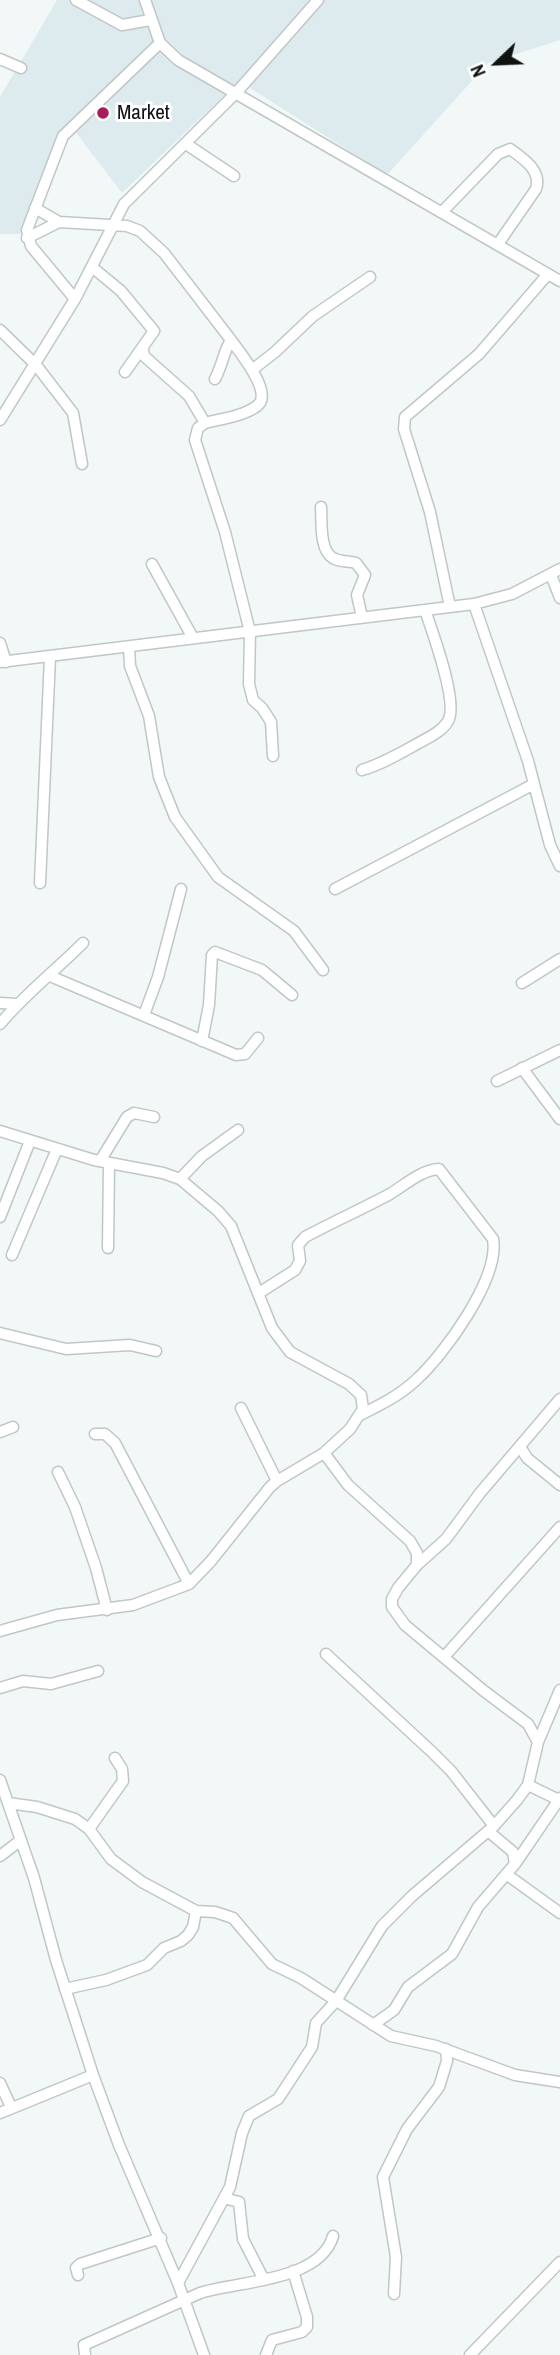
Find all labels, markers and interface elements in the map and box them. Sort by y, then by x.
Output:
north arrow [462,28,532,98]
text: N [464,61,492,81]
place label: Market [117,100,170,126]
marker: Market [95,105,111,121]

